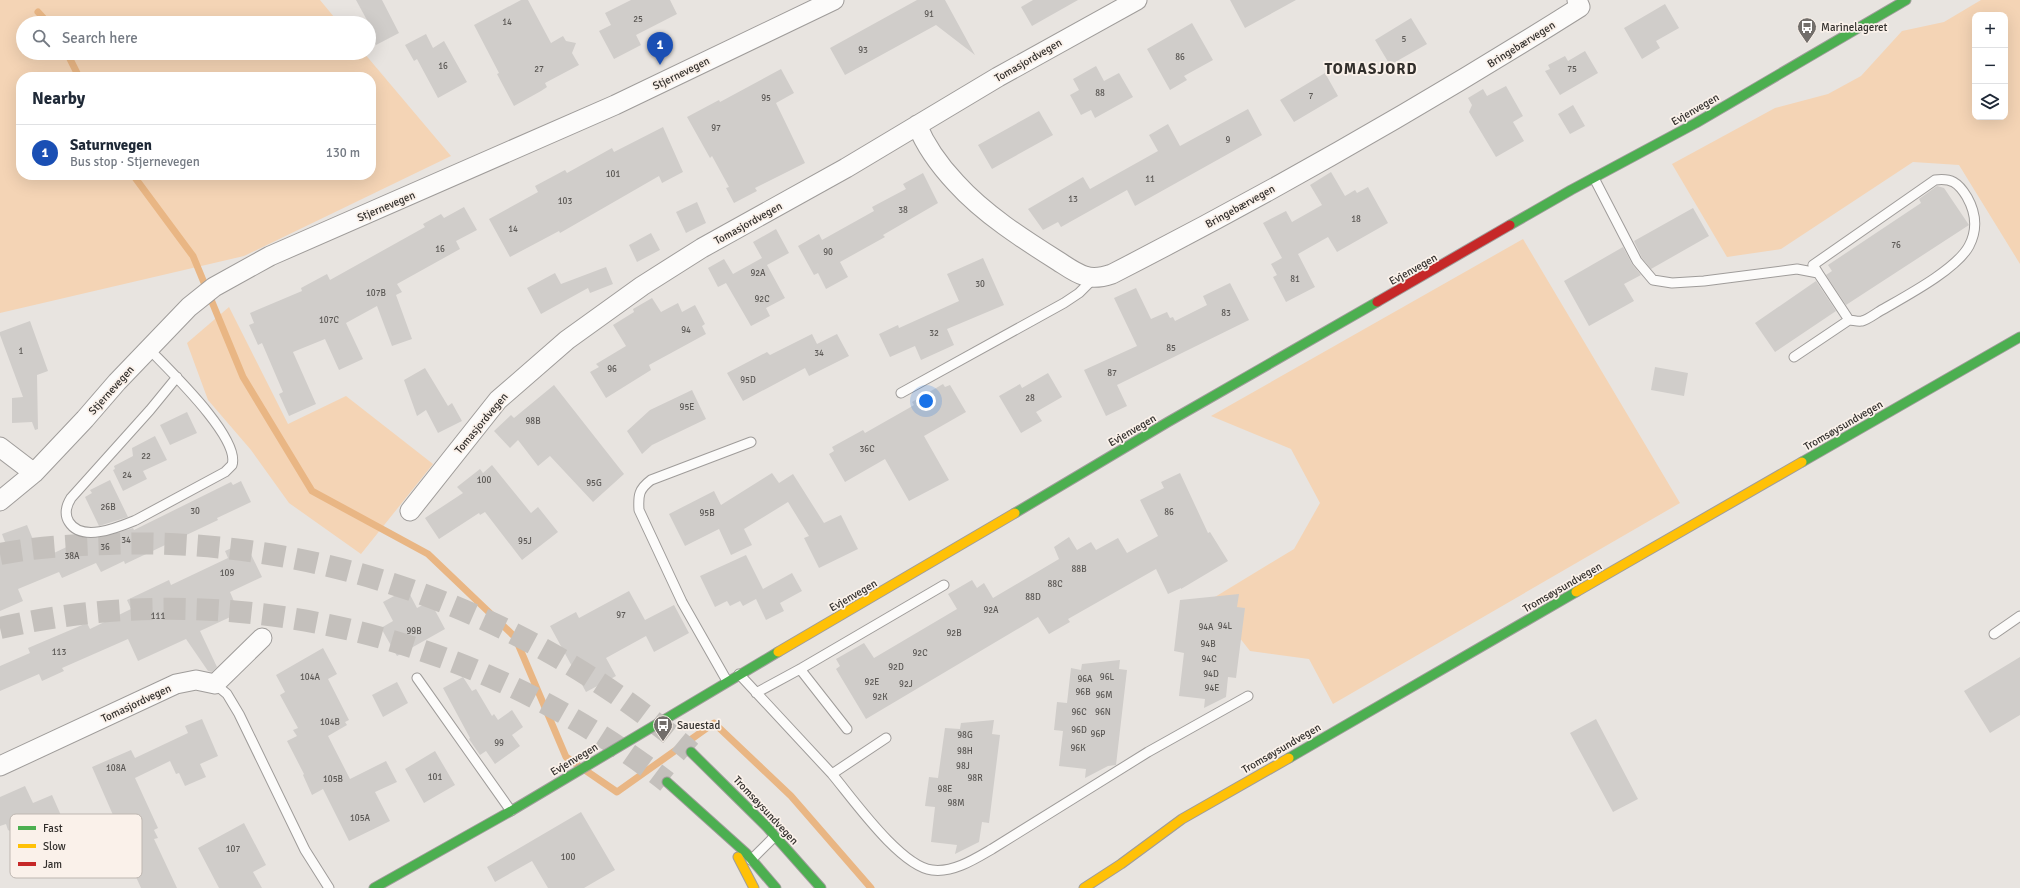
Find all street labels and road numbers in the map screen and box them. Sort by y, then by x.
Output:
street label: Bringebærvegen [1485,18,1558,70]
street label: Tomasjordvegen [992,36,1064,85]
street label: Stjernevegen [651,54,712,93]
street label: Evjenvegen [1669,91,1721,128]
street label: Bringebærvegen [1203,182,1277,231]
street label: Stjernevegen [355,188,417,225]
street label: Tomasjordvegen [712,199,784,247]
street label: Evjenvegen [1387,251,1440,288]
street label: Stjernevegen [86,363,137,418]
street label: Tomasjordvegen [452,390,511,456]
street label: Tromsøysundvegen [1801,398,1885,453]
street label: Evjenvegen [1106,412,1158,449]
street label: Tromsøysundvegen [1520,560,1604,615]
street label: Evjenvegen [827,577,879,614]
street label: Tomasjordvegen [99,682,173,725]
street label: Tromsøysundvegen [1239,721,1323,776]
street label: Evjenvegen [548,740,600,779]
street label: Tromsøysundvegen [730,773,801,847]

